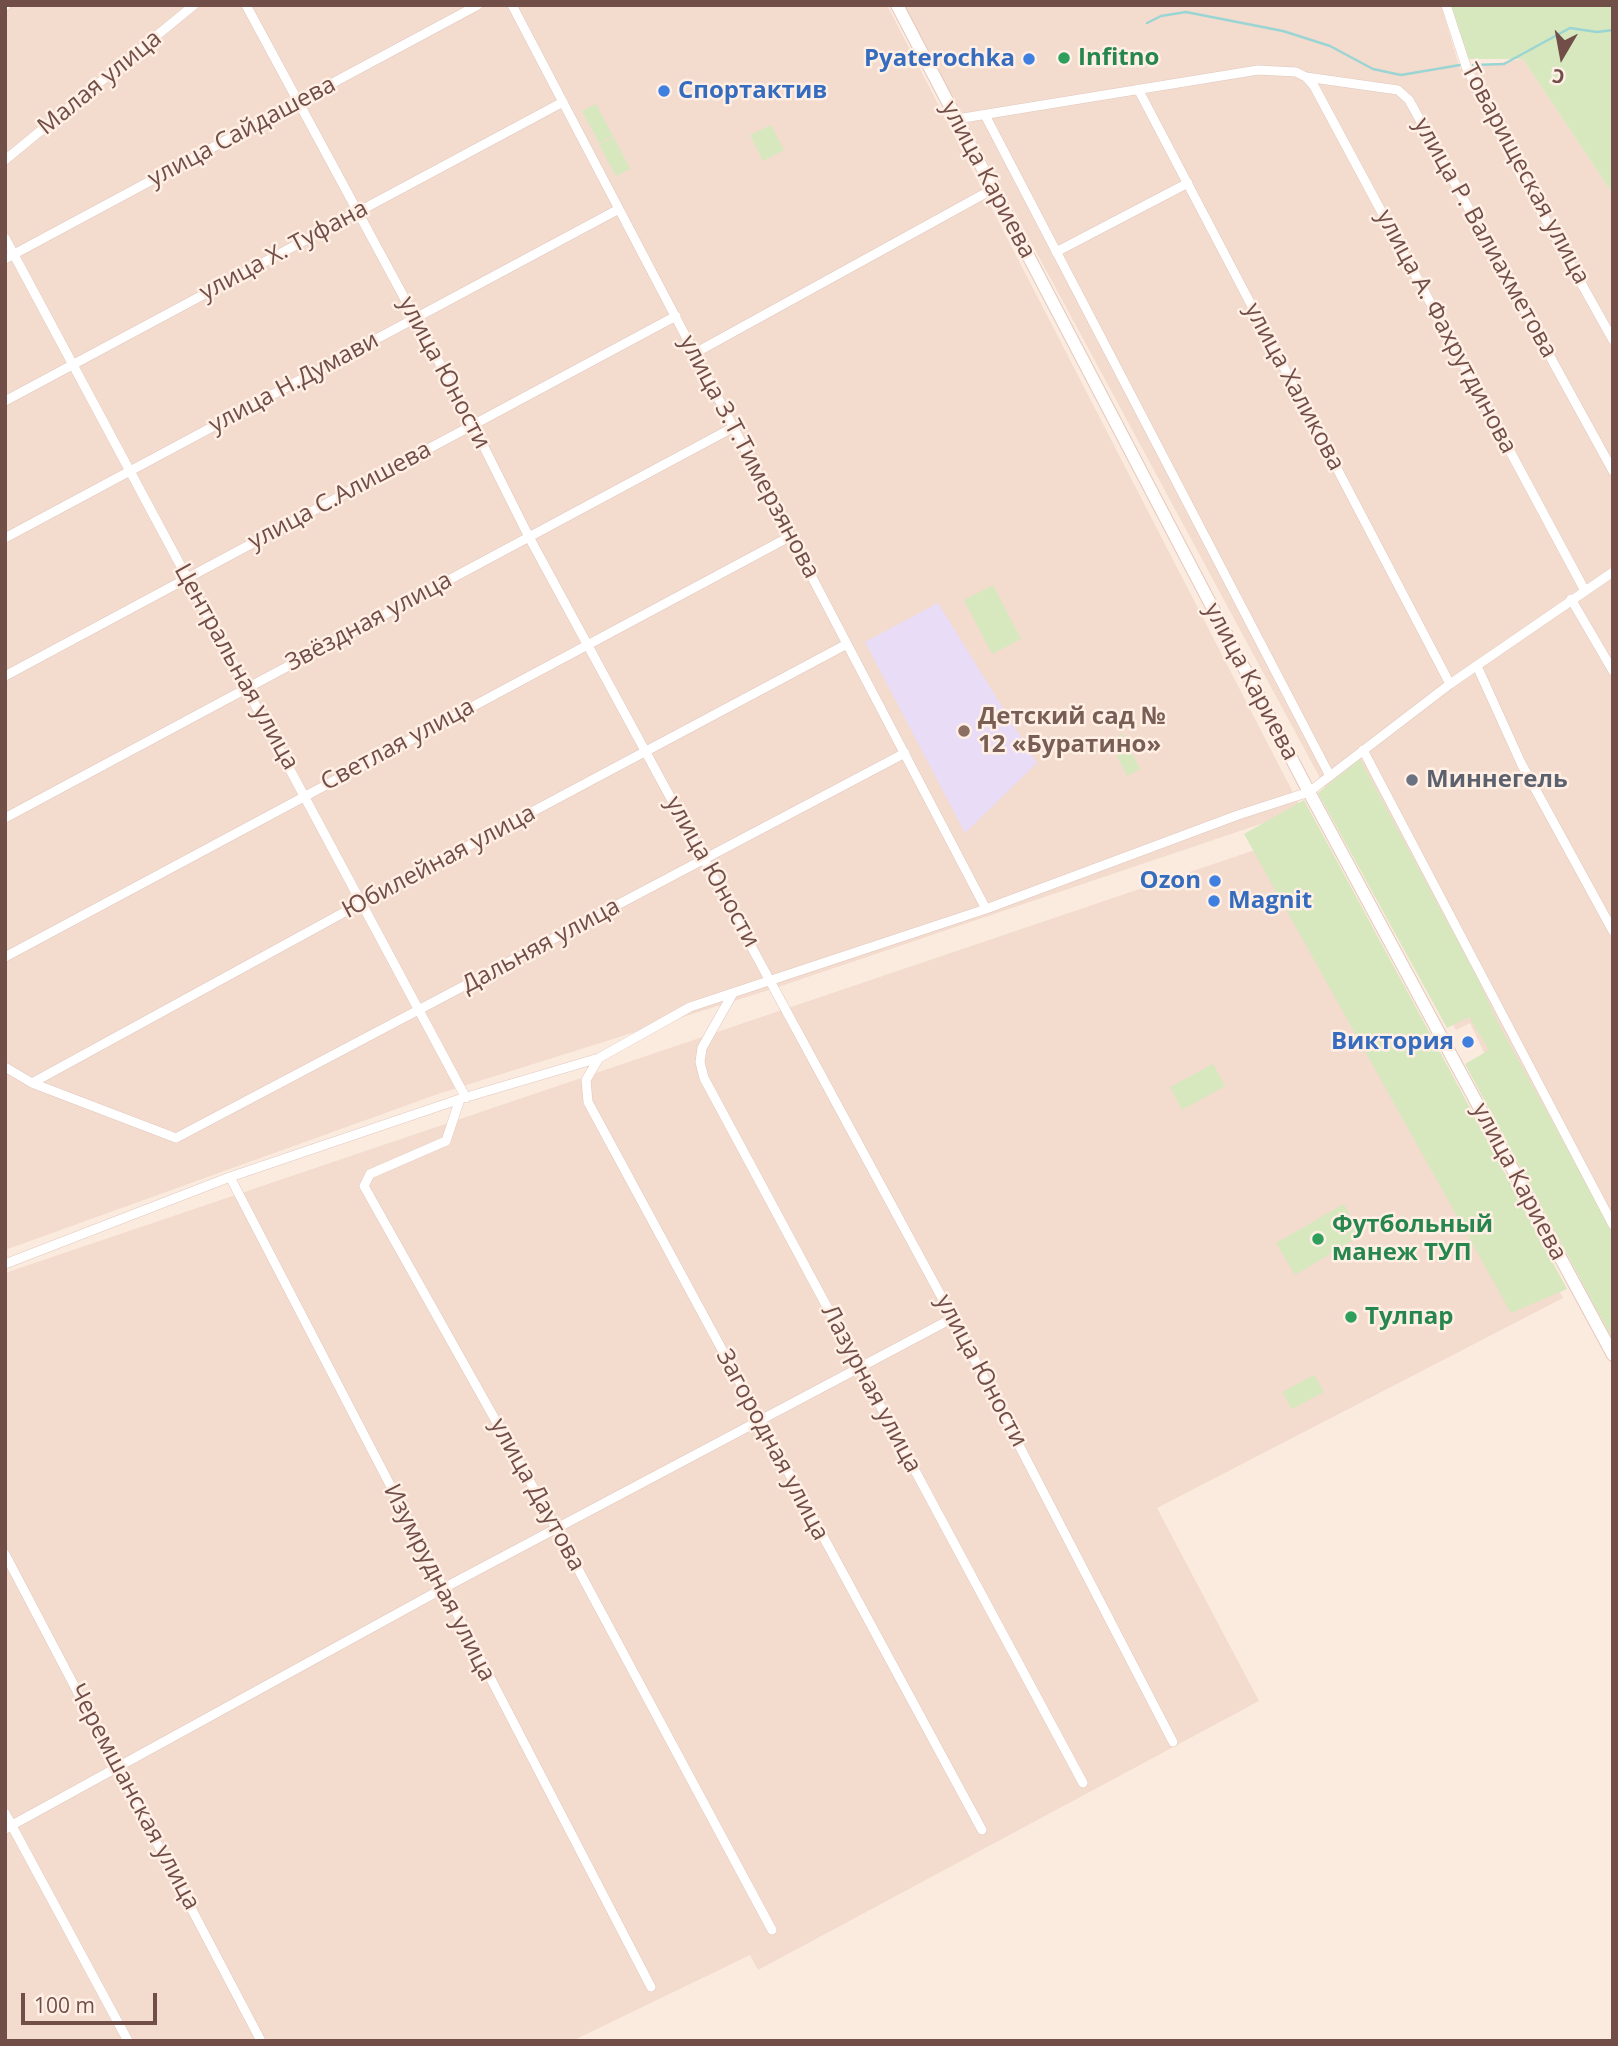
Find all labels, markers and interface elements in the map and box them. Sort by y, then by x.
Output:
north arrow [1527,21,1597,91]
street label: Малая улица [32,24,168,142]
place label: Infitno [1078,44,1159,72]
place label: Pyaterochka [864,45,1015,73]
marker: Infitno [1056,50,1072,66]
marker: Pyaterochka [1021,51,1037,67]
street label: Товарищеская улица [1455,59,1595,289]
text: С [1550,63,1567,91]
street label: улица Сайдашева [143,70,341,194]
place label: Спортактив [678,77,827,105]
marker: Спортактив [656,83,672,99]
street label: улица Кариева [934,96,1042,264]
street label: улица Р. Валиахметова [1407,113,1563,363]
street label: улица Х. Туфана [195,195,373,307]
street label: улица А. Фахрутдинова [1369,205,1523,459]
street label: улица Юности [392,292,496,454]
street label: улица Халикова [1238,298,1350,476]
street label: улица Н.Думави [204,326,384,440]
street label: улица З.Т.Тимерзянова [673,330,825,584]
street label: улица С.Алишева [244,436,436,556]
street label: Центральная улица [167,559,305,775]
street label: Звёздная улица [281,566,457,678]
street label: улица Кариева [1197,598,1305,766]
street label: Светлая улица [316,692,480,798]
place label: Детский сад № 12 «Буратино» [978,703,1165,759]
marker: Детский сад № 12 «Буратино» [956,723,972,739]
place label: Миннегель [1426,766,1568,794]
marker: Миннегель [1404,772,1420,788]
street label: улица Юности [659,791,765,953]
street label: Юбилейная улица [338,799,540,925]
place label: Ozon [1140,867,1201,895]
marker: Ozon [1207,873,1223,889]
place label: Magnit [1228,887,1312,915]
street label: Дальняя улица [457,892,625,1000]
marker: Magnit [1206,893,1222,909]
place label: Виктория [1331,1028,1454,1056]
marker: Виктория [1460,1034,1476,1050]
street label: улица Кариева [1465,1098,1573,1266]
place label: Футбольный манеж ТУП [1332,1211,1493,1267]
marker: Футбольный манеж ТУП [1310,1231,1326,1247]
street label: улица Юности [929,1290,1033,1452]
street label: Лазурная улица [815,1300,927,1478]
place label: Тулпар [1365,1303,1453,1331]
marker: Тулпар [1343,1309,1359,1325]
street label: Загородная улица [709,1344,835,1546]
street label: улица Даутова [483,1414,591,1576]
street label: Изумрудная улица [377,1480,501,1686]
street label: Черемшанская улица [62,1679,206,1915]
scale bar [24,1980,161,2024]
text: 100 m [34,1991,95,2019]

